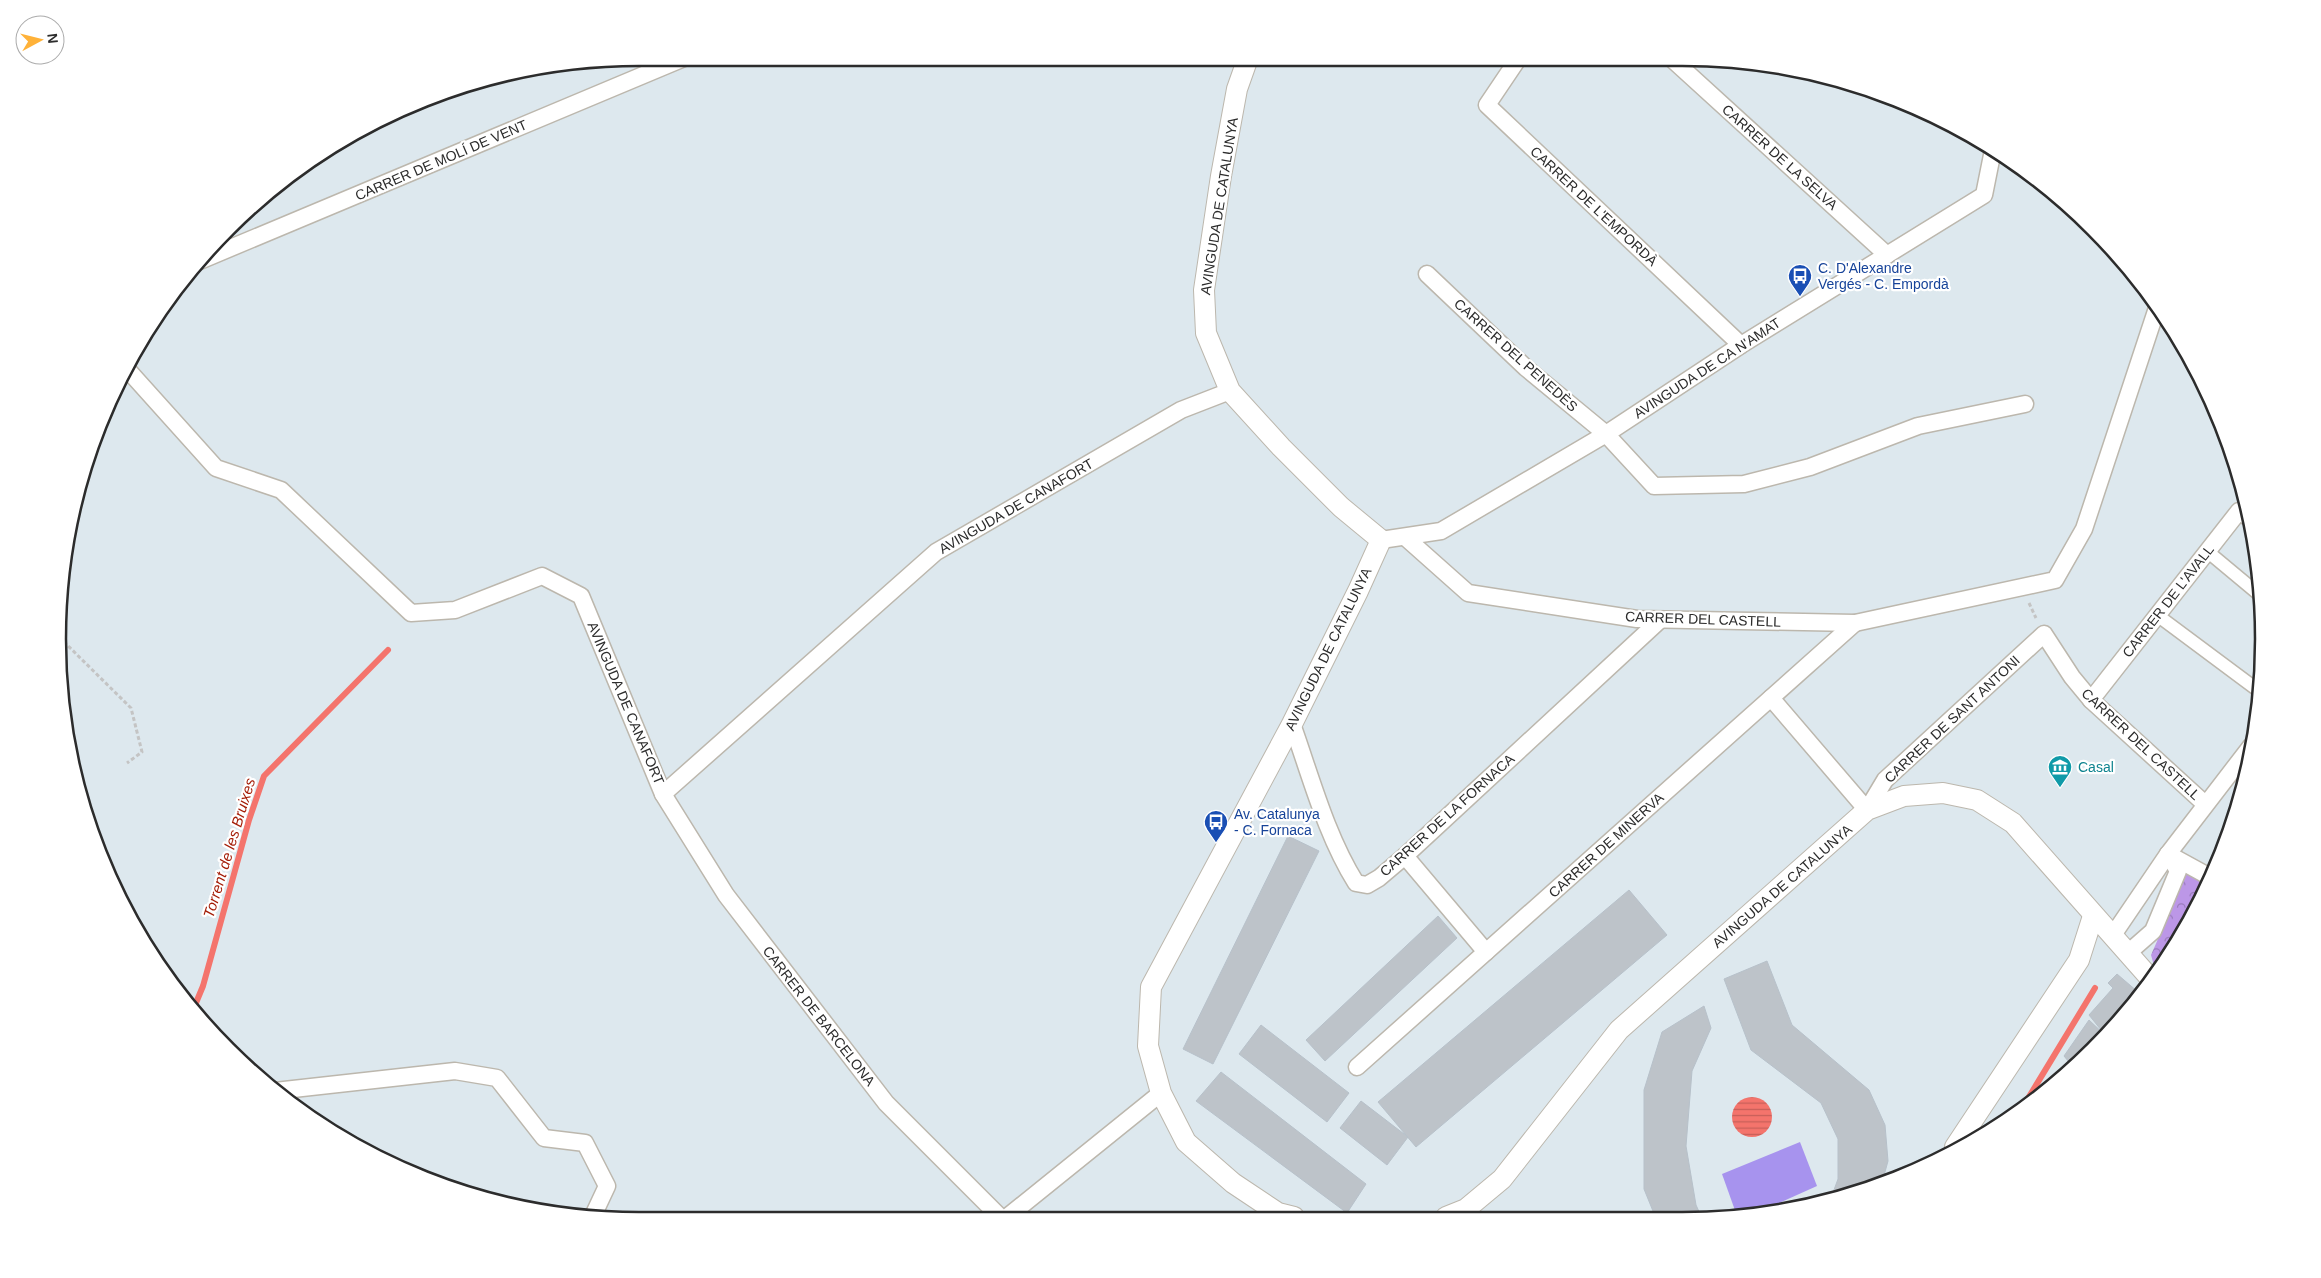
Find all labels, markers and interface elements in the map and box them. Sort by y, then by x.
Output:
north arrow [15,15,65,65]
text: N [44,32,61,44]
street label: CARRER DE LA SELVA [1719,101,1841,213]
street label: AVINGUDA DE CATALUNYA [1197,115,1241,296]
street label: CARRER DE MOLÍ DE VENT [353,116,530,204]
street label: CARRER DE L'EMPORDÀ [1527,143,1661,269]
place label: C. D'Alexandre Vergés - C. Empordà [1818,260,1949,292]
bus stop icon: C. D'Alexandre Vergés - C. Empordà [1787,263,1813,297]
street label: CARRER DEL PENEDÈS [1451,295,1581,415]
street label: AVINGUDA DE CA N'AMAT [1631,314,1784,421]
street label: AVINGUDA DE CANAFORT [936,455,1096,557]
street label: CARRER DE L'AVALL [2119,541,2217,660]
street label: AVINGUDA DE CATALUNYA [1281,564,1375,733]
street label: CARRER DEL CASTELL [1625,608,1781,630]
street label: AVINGUDA DE CANAFORT [584,619,668,787]
street label: CARRER DE SANT ANTONI [1881,652,2023,786]
street label: CARRER DEL CASTELL [2079,685,2204,803]
street label: CARRER DE LA FORNACA [1377,750,1518,880]
museum icon: Casal [2047,754,2073,788]
place label: Casal [2078,759,2114,775]
water label: Torrent de les Bruixes [200,776,259,920]
street label: CARRER DE MINERVA [1545,789,1667,901]
place label: Av. Catalunya - C. Fornaca [1234,806,1320,838]
bus stop icon: Av. Catalunya - C. Fornaca [1203,809,1229,843]
street label: AVINGUDA DE CATALUNYA [1709,821,1855,951]
street label: CARRER DE BARCELONA [760,943,879,1089]

